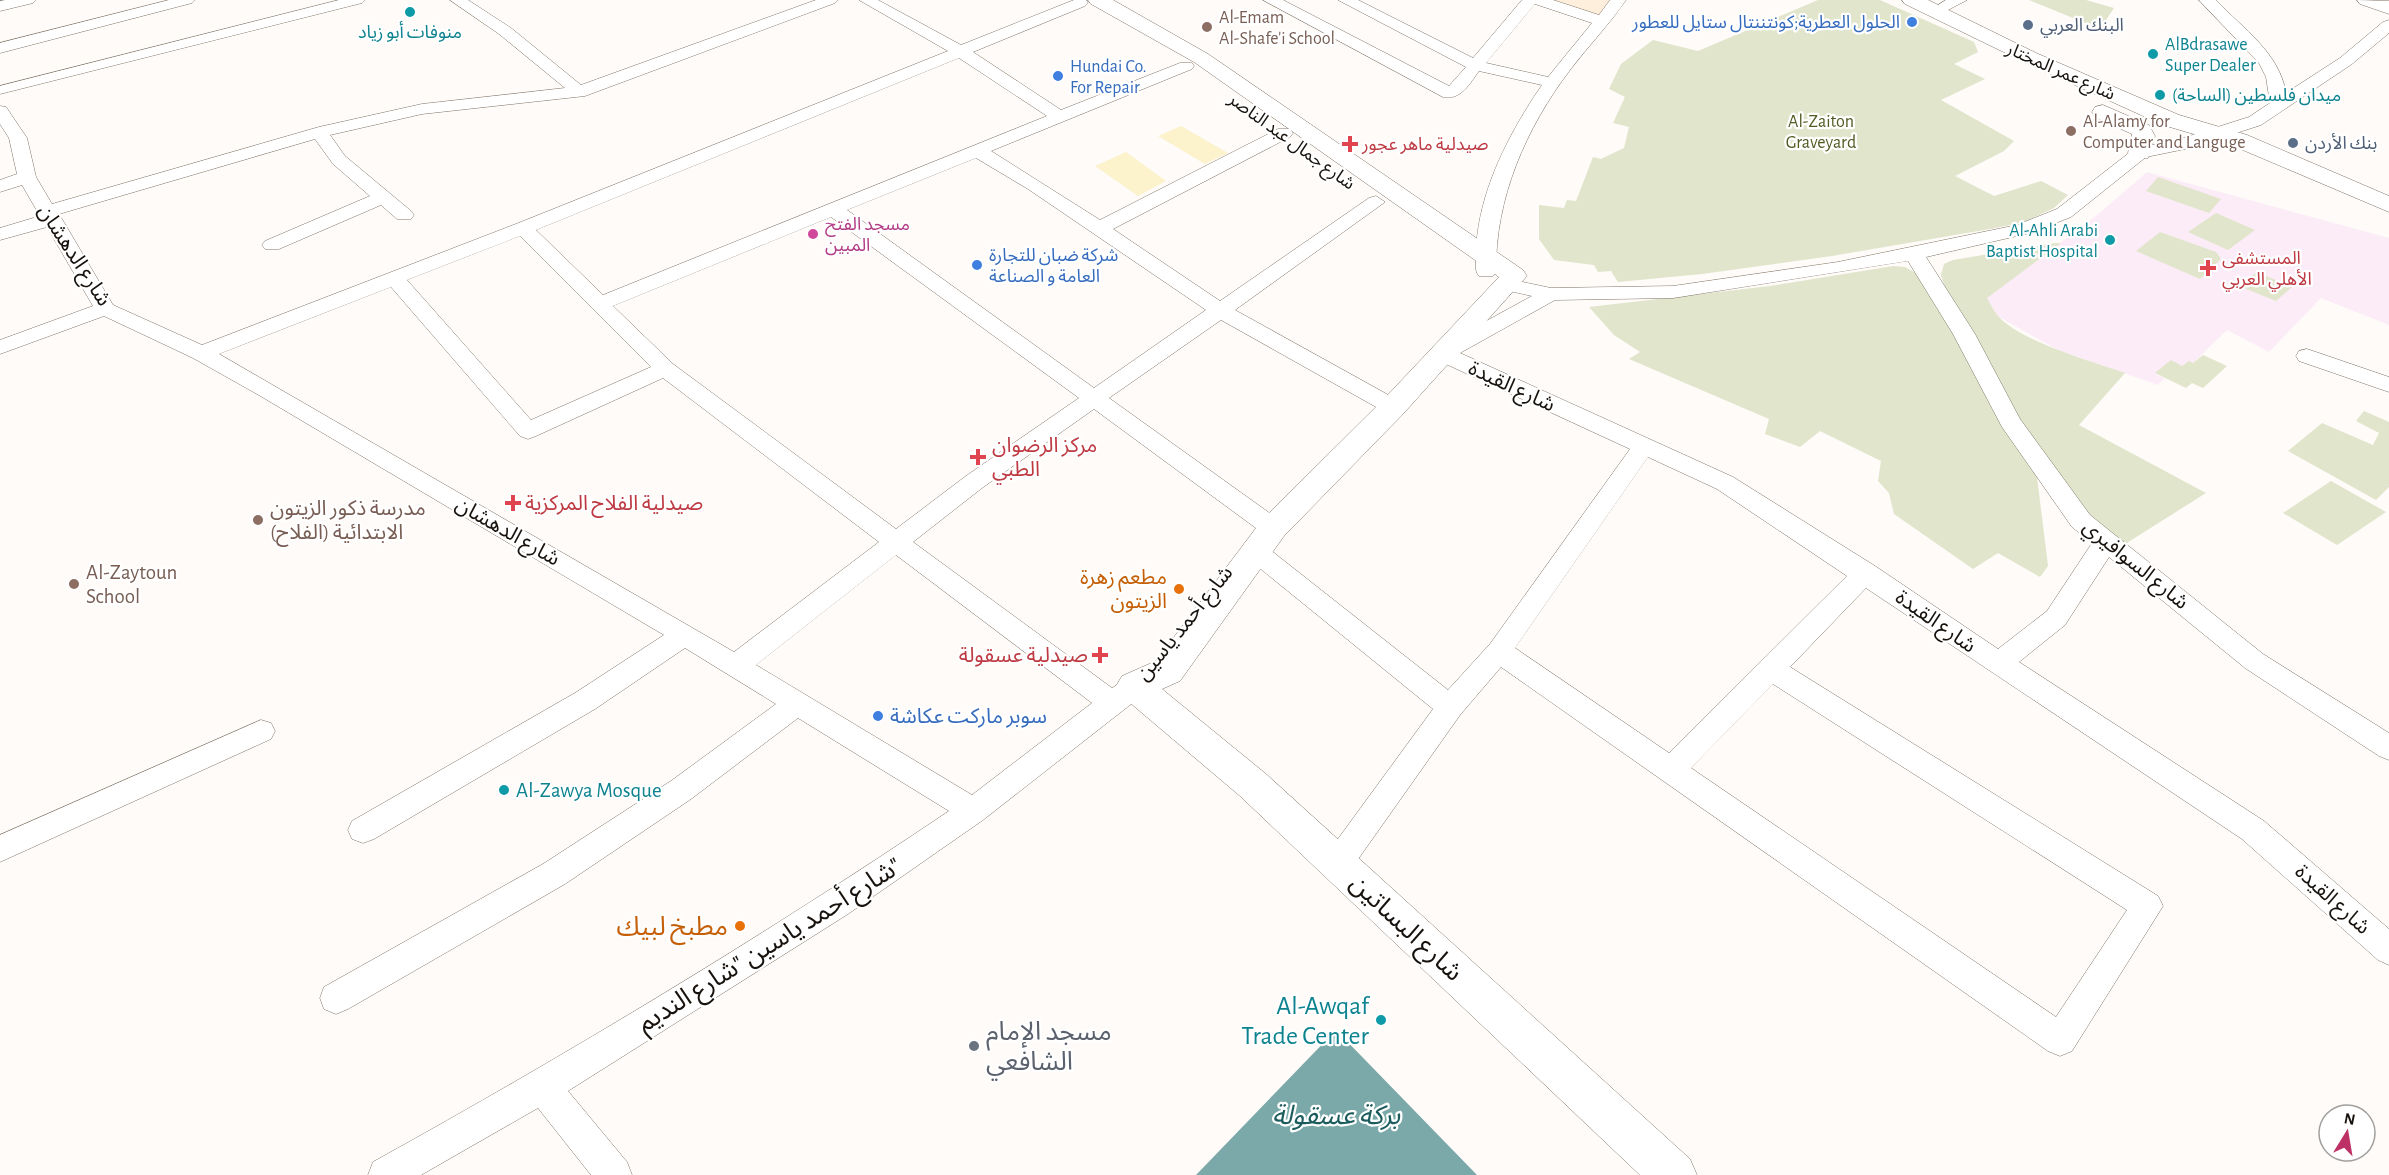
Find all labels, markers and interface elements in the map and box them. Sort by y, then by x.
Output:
marker: منوفات أبو زياد [403,5,417,19]
place label: Al-Emam Al-Shafe'i School [1219,9,1335,48]
place label: الحلول العطرية;كونتننتال ستايل للعطور [1631,14,1900,33]
marker: الحلول العطرية;كونتننتال ستايل للعطور [1905,15,1919,29]
place label: البنك العربي [2040,17,2124,38]
marker: البنك العربي [2021,18,2035,32]
marker: Al-Emam Al-Shafe'i School [1200,20,1214,34]
place label: منوفات أبو زياد [358,21,462,43]
place label: AlBdrasawe Super Dealer [2165,36,2256,75]
street label: شارع عمر المختار [2001,39,2118,108]
marker: AlBdrasawe Super Dealer [2146,47,2160,61]
place label: Hundai Co. For Repair [1070,58,1147,97]
marker: Hundai Co. For Repair [1051,69,1065,83]
place label: ميدان فلسطين (الساحة) [2172,87,2341,106]
marker: ميدان فلسطين (الساحة) [2153,88,2167,102]
street label: شارع جمال عبد الناصر [1222,89,1358,197]
park label: Al-Zaiton Graveyard [1786,113,1856,152]
place label: Al-Alamy for Computer and Languge [2083,113,2246,152]
marker: Al-Alamy for Computer and Languge [2064,124,2078,138]
place label: بنك الأردن [2305,133,2377,154]
place label: صيدلية ماهر عجور [1361,136,1488,155]
marker: بنك الأردن [2286,136,2300,150]
marker: صيدلية ماهر عجور [1343,137,1357,151]
street label: شارع الدهشان [31,201,115,312]
place label: مسجد الفتح المبين [825,216,910,256]
place label: Al-Ahli Arabi Baptist Hospital [1986,222,2098,261]
marker: مسجد الفتح المبين [806,227,820,241]
marker: Al-Ahli Arabi Baptist Hospital [2103,233,2117,247]
place label: شركة ضبان للتجارة العامة و الصناعة [989,247,1118,286]
place label: المستشفى الأهلي العربي [2222,250,2312,292]
marker: شركة ضبان للتجارة العامة و الصناعة [970,258,984,272]
marker: المستشفى الأهلي العربي [2199,259,2217,277]
street label: شارع القيدة [1464,357,1558,419]
place label: مركز الرضوان الطبي [992,435,1097,485]
marker: مركز الرضوان الطبي [969,448,987,466]
street label: شارع الدهشان [450,493,563,573]
place label: صيدلية الفلاح المركزية [525,493,703,518]
marker: صيدلية الفلاح المركزية [506,496,520,510]
place label: مدرسة ذكور الزيتون الابتدائية (الفلاح) [270,498,426,547]
marker: مدرسة ذكور الزيتون الابتدائية (الفلاح) [251,513,265,527]
street label: شارع السوافيري [2076,516,2192,617]
street label: شارع أحمد ياسين [1130,560,1240,687]
place label: Al-Zaytoun School [86,562,177,607]
place label: مطعم زهرة الزيتون [1080,567,1167,613]
marker: Al-Zaytoun School [67,577,81,591]
marker: مطعم زهرة الزيتون [1172,582,1186,596]
street label: شارع القيدة [1889,586,1980,660]
place label: صيدلية عسقولة [959,645,1088,667]
marker: صيدلية عسقولة [1093,648,1107,662]
place label: سوبر ماركت عكاشة [890,706,1047,728]
marker: سوبر ماركت عكاشة [871,709,885,723]
place label: Al-Zawya Mosque [516,780,662,801]
marker: Al-Zawya Mosque [497,783,511,797]
street label: شارع أحمد ياسين "شارع النديم" [631,849,909,1042]
street label: شارع القيدة [2288,861,2374,941]
street label: شارع البساتين [1342,869,1467,990]
place label: مطبخ لبيك [616,914,728,946]
marker: مطبخ لبيك [733,919,747,933]
place label: Al-Awqaf Trade Center [1241,993,1371,1049]
marker: Al-Awqaf Trade Center [1374,1013,1388,1027]
place label: مسجد الإمام الشافعي [986,1019,1112,1081]
marker: مسجد الإمام الشافعي [967,1039,981,1053]
water label: بركة عسقولة [1272,1102,1401,1131]
north arrow [2317,1103,2377,1163]
text: N [2343,1110,2357,1128]

